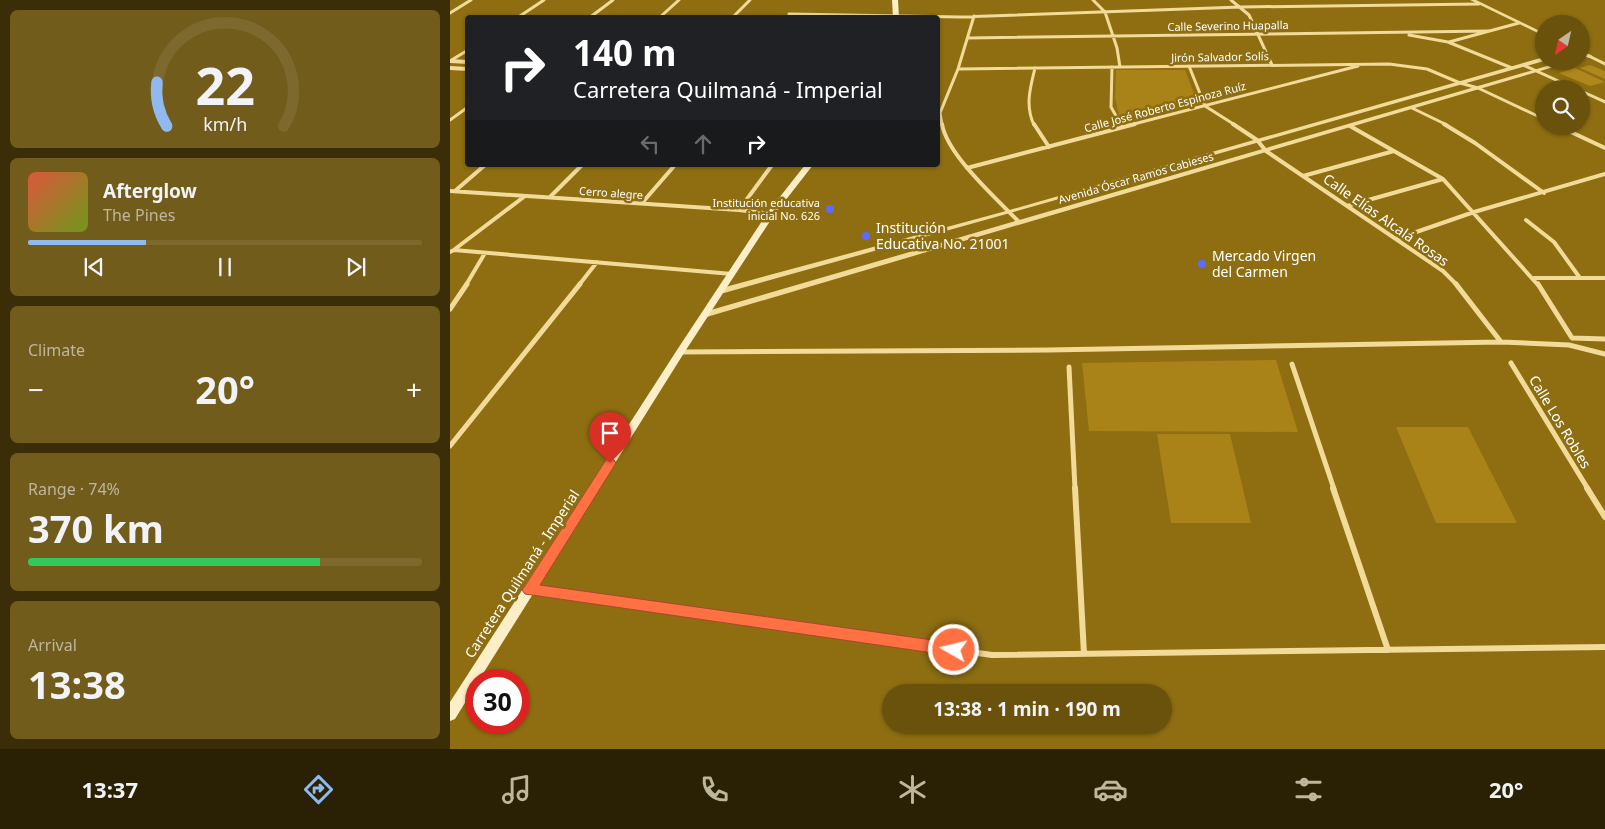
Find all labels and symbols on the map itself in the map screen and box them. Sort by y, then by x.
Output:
north arrow [1535,15,1590,70]
street label: Calle Severino Huapalla [1167,17,1289,34]
street label: Jirón Salvador Solís [1170,48,1269,65]
street label: Calle José Roberto Espinoza Ruíz [1083,78,1247,135]
street label: Avenida Óscar Ramos Cabieses [1057,148,1215,207]
street label: Calle Elías Alcalá Rosas [1320,169,1453,270]
street label: Cerro alegre [579,183,644,202]
place label: Institución educativa inicial No. 626 [712,195,820,223]
marker: Institución educativa inicial No. 626 [824,203,836,215]
place label: Institución Educativa No. 21001 [876,218,1009,253]
marker: Institución Educativa No. 21001 [860,230,872,242]
place label: Mercado Virgen del Carmen [1212,246,1316,281]
marker: Mercado Virgen del Carmen [1196,258,1208,270]
street label: Calle Los Robles [1525,372,1596,472]
pin [589,412,631,463]
street label: Carretera Quilmaná - Imperial [460,486,583,662]
position arrow [927,623,979,675]
speed limit sign: 30 [465,669,530,734]

